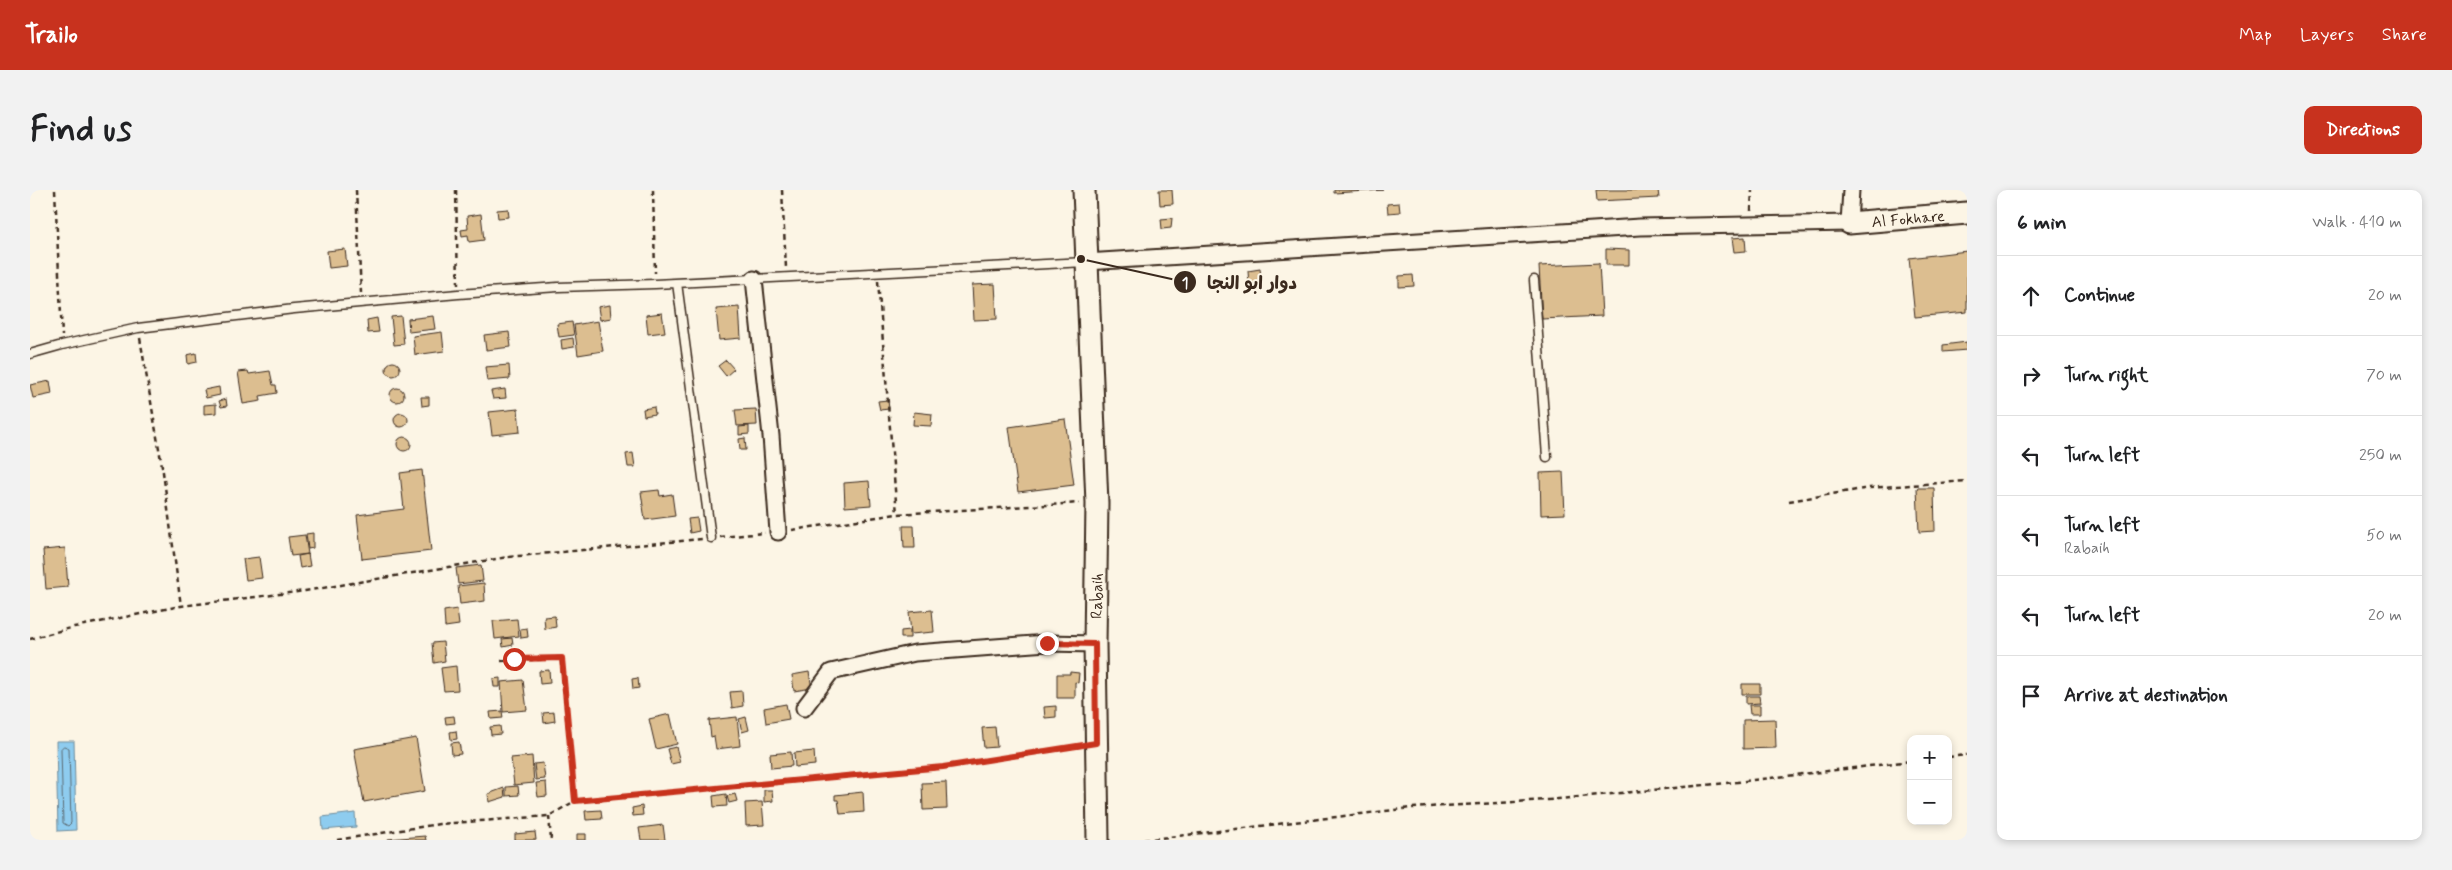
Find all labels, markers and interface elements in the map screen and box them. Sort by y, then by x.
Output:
text: Trailo [25,20,78,51]
text: Map [2239,23,2272,47]
text: Layers [2300,23,2354,47]
text: Share [2382,23,2427,47]
button: Directions [2304,106,2422,154]
text: Find us [30,107,132,153]
street label: Al Fokhare [1871,206,1946,233]
text: 6 min [2017,209,2067,237]
text: Walk · 410 m [2312,212,2402,233]
callout: دوار ابو النجا [1172,266,1307,299]
text: دوار ابو النجا [1207,272,1297,296]
text: 1 [1182,274,1188,294]
icon: ahead [2017,282,2045,310]
text: Continue [2064,283,2135,308]
text: 20 m [2368,285,2402,306]
icon: right [2017,362,2045,390]
text: Turn right [2064,363,2148,388]
text: 70 m [2366,365,2402,386]
icon: left [2017,442,2045,470]
text: Turn left [2064,443,2140,468]
text: 250 m [2359,445,2402,466]
text: Turn left [2064,513,2140,538]
icon: left [2017,522,2045,550]
text: 50 m [2366,525,2402,546]
text: Rabaih [2064,538,2110,559]
street label: Rabaih [1087,573,1108,619]
icon: left [2017,602,2045,630]
text: Turn left [2064,603,2140,628]
text: 20 m [2368,605,2402,626]
route end [1036,632,1059,655]
route start [503,648,526,671]
icon: arrive [2017,682,2045,710]
text: Arrive at destination [2064,683,2228,708]
map controls [1907,735,1952,825]
button: + [1907,735,1952,780]
button: − [1907,780,1952,825]

